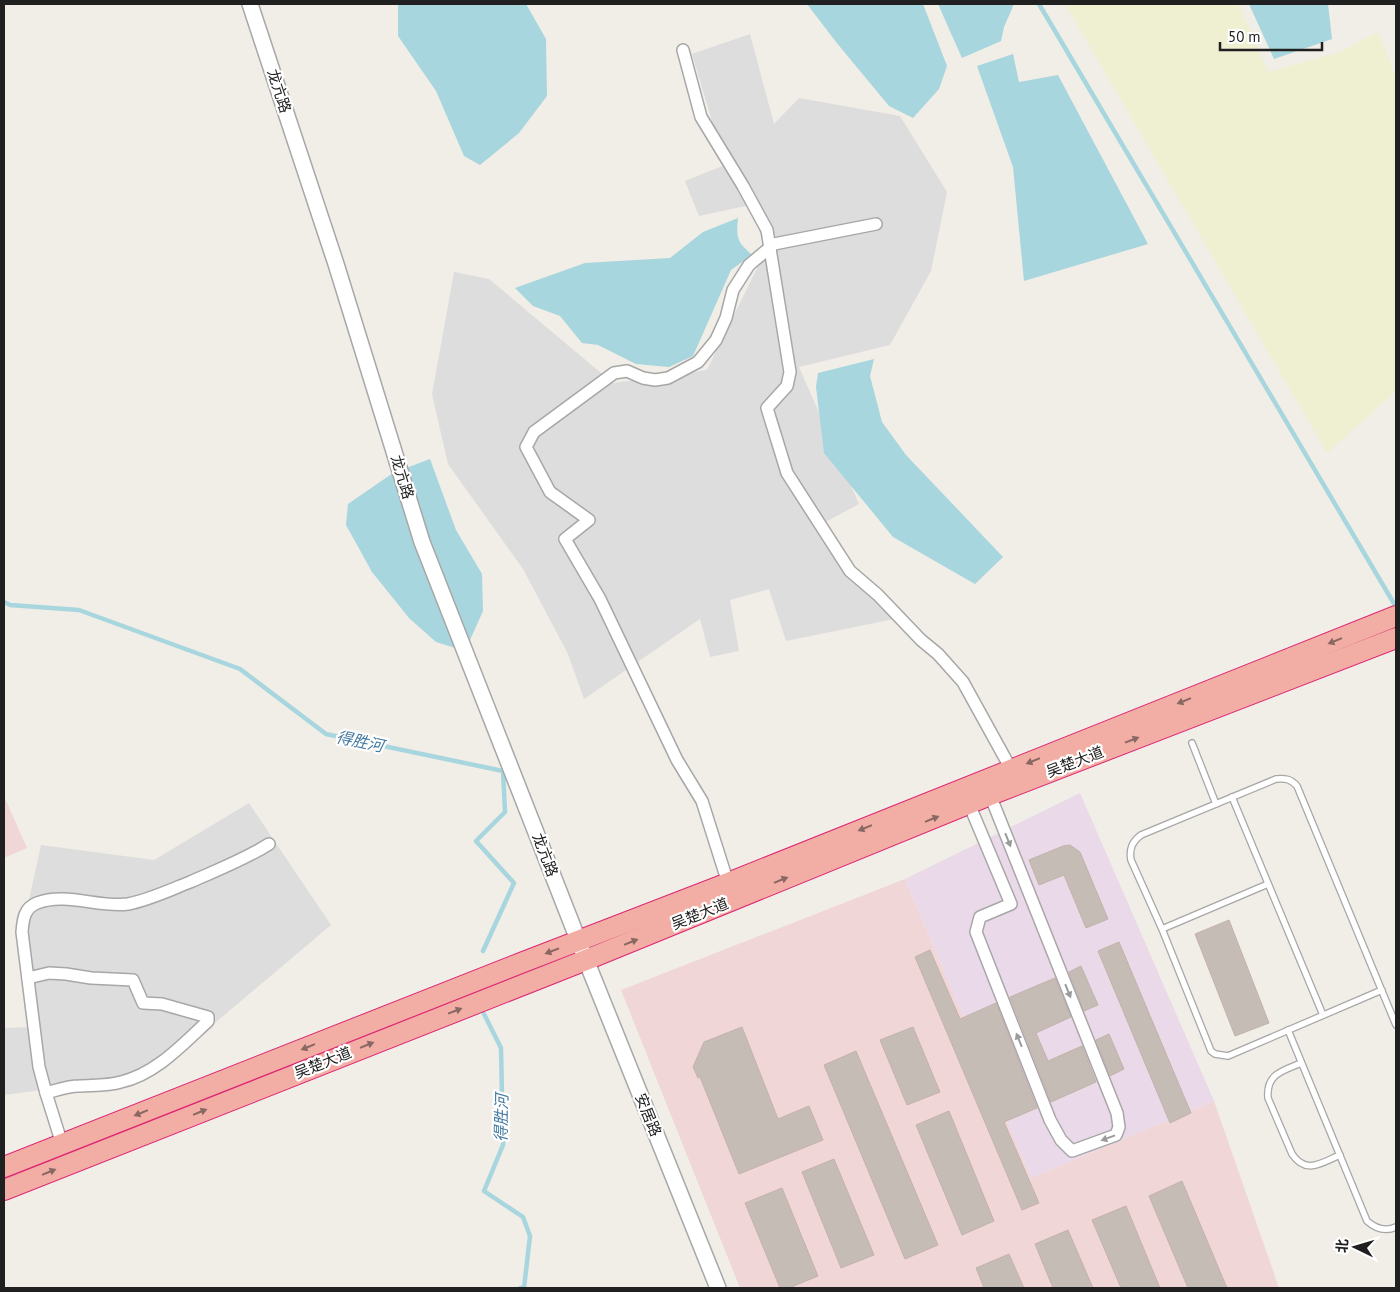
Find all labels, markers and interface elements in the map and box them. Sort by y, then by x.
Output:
scale bar [1220,20,1322,52]
text: 50 m [1228,27,1261,46]
street label: 龙亢路 [263,67,295,115]
street label: 龙亢路 [387,453,418,501]
one-way arrow [1327,638,1342,645]
one-way arrow [1176,698,1191,705]
water label: 得胜河 [334,726,388,756]
one-way arrow [1124,736,1139,743]
street label: 吴楚大道 [1043,742,1106,781]
one-way arrow [1025,758,1040,765]
one-way arrow [924,815,939,822]
one-way arrow [858,825,873,832]
street label: 龙亢路 [529,830,562,879]
one-way arrow [1004,833,1012,848]
one-way arrow [774,876,788,884]
street label: 吴楚大道 [668,893,731,934]
one-way arrow [624,938,639,946]
one-way arrow [544,947,559,955]
one-way arrow [1064,984,1072,999]
one-way arrow [448,1007,463,1015]
one-way arrow [1015,1032,1023,1047]
one-way arrow [360,1041,375,1049]
street label: 吴楚大道 [291,1042,354,1083]
one-way arrow [301,1044,315,1052]
street label: 安居路 [631,1090,666,1139]
water label: 得胜河 [491,1091,511,1142]
one-way arrow [193,1108,208,1116]
one-way arrow [134,1110,148,1118]
one-way arrow [1100,1134,1115,1142]
one-way arrow [42,1167,56,1175]
north arrow [1330,1222,1380,1272]
text: 北 [1332,1238,1352,1254]

